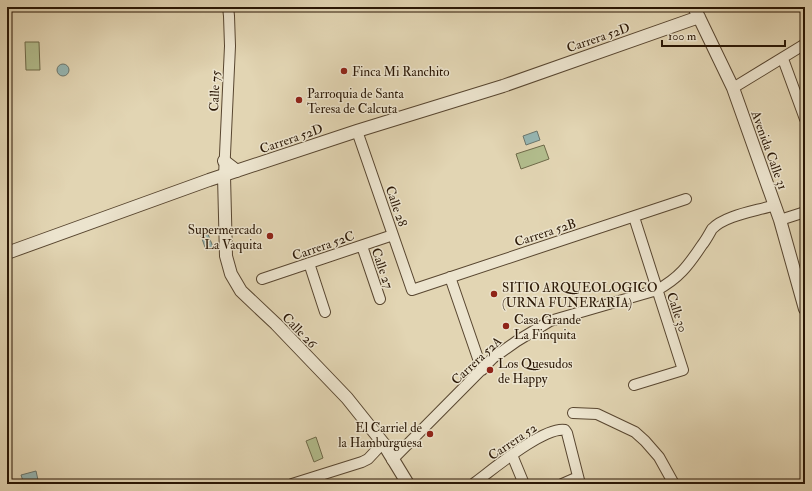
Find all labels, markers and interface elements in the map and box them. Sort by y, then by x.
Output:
street label: Carrera 52D [565,20,632,56]
scale bar [662,22,785,48]
text: 100 m [668,29,697,44]
place label: Finca Mi Ranchito [352,64,449,80]
marker: Finca Mi Ranchito [339,66,349,76]
street label: Calle 75 [206,70,224,112]
place label: Parroquia de Santa Teresa de Calcuta [307,86,405,117]
marker: Parroquia de Santa Teresa de Calcuta [294,95,304,105]
street label: Avenida Calle 31 [747,108,791,192]
street label: Carrera 52D [258,121,325,157]
street label: Calle 28 [382,184,411,229]
street label: Carrera 52B [513,216,578,250]
place label: Supermercado La Vaquita [188,222,263,253]
street label: Carrera 52C [290,228,356,264]
marker: Supermercado La Vaquita [265,231,275,241]
street label: Calle 27 [368,246,396,291]
place label: SITIO ARQUEOLOGICO (URNA FUNERARIA) [502,280,658,311]
marker: SITIO ARQUEOLOGICO (URNA FUNERARIA) [489,289,499,299]
street label: Calle 30 [663,290,691,334]
street label: Calle 26 [279,310,321,353]
place label: Casa Grande La Finquita [514,312,582,343]
marker: Casa Grande La Finquita [501,321,511,331]
street label: Carrera 52A [448,333,506,388]
place label: Los Quesudos de Happy [498,356,573,388]
marker: Los Quesudos de Happy [485,365,495,375]
place label: El Carriel de la Hamburguesa [338,420,423,451]
street label: Carrera 52 [485,420,540,464]
marker: El Carriel de la Hamburguesa [425,429,435,439]

